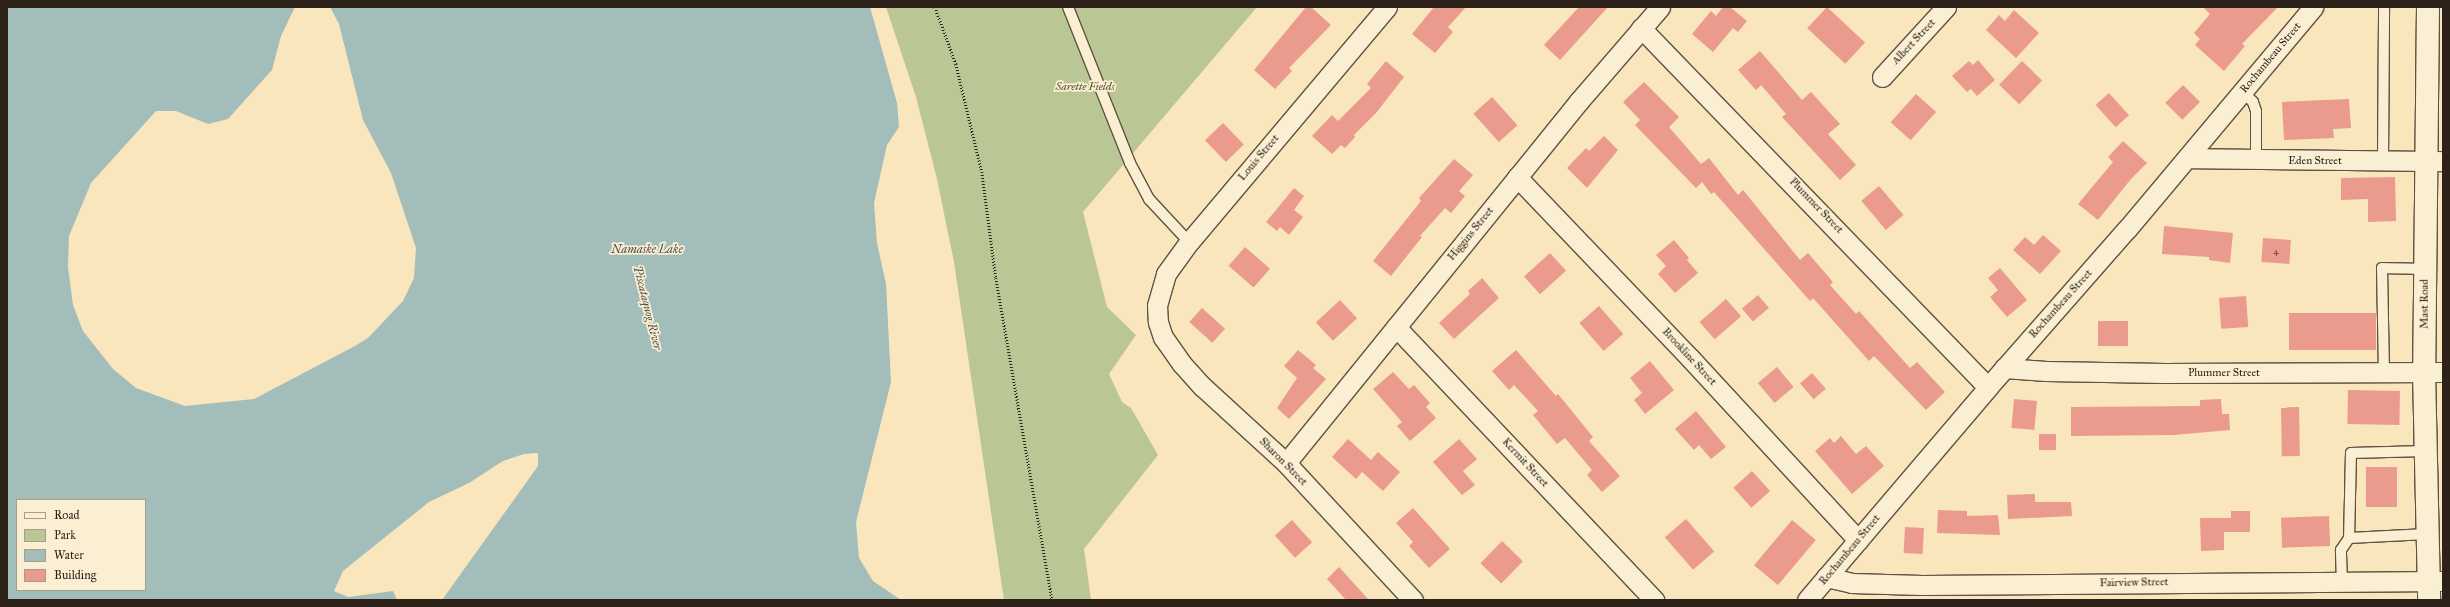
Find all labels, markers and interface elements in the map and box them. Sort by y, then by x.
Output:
street label: Albert Street [1889,16,1939,68]
street label: Rochambeau Street [2238,20,2304,96]
park label: Sarette Fields [1055,80,1115,94]
street label: Louis Street [1236,132,1282,184]
street label: Eden Street [2288,154,2342,168]
street label: Plummer Street [1786,176,1846,236]
street label: Higgins Street [1445,204,1497,264]
water label: Namaske Lake [611,243,683,257]
house number: 4 [2273,246,2279,256]
water label: Piscataquog River [630,264,664,352]
street label: Rochambeau Street [2027,267,2095,341]
street label: Mast Road [2418,279,2432,329]
street label: Brookline Street [1659,326,1719,388]
street label: Plummer Street [2188,366,2260,380]
street label: Sharon Street [1256,435,1310,489]
street label: Kermit Street [1499,436,1551,490]
legend [16,499,146,591]
text: Road [54,508,80,522]
street label: Rochambeau Street [1817,512,1883,588]
text: Park [54,528,76,542]
text: Water [54,548,84,562]
text: Building [54,568,96,582]
street label: Fairview Street [2100,576,2168,590]

